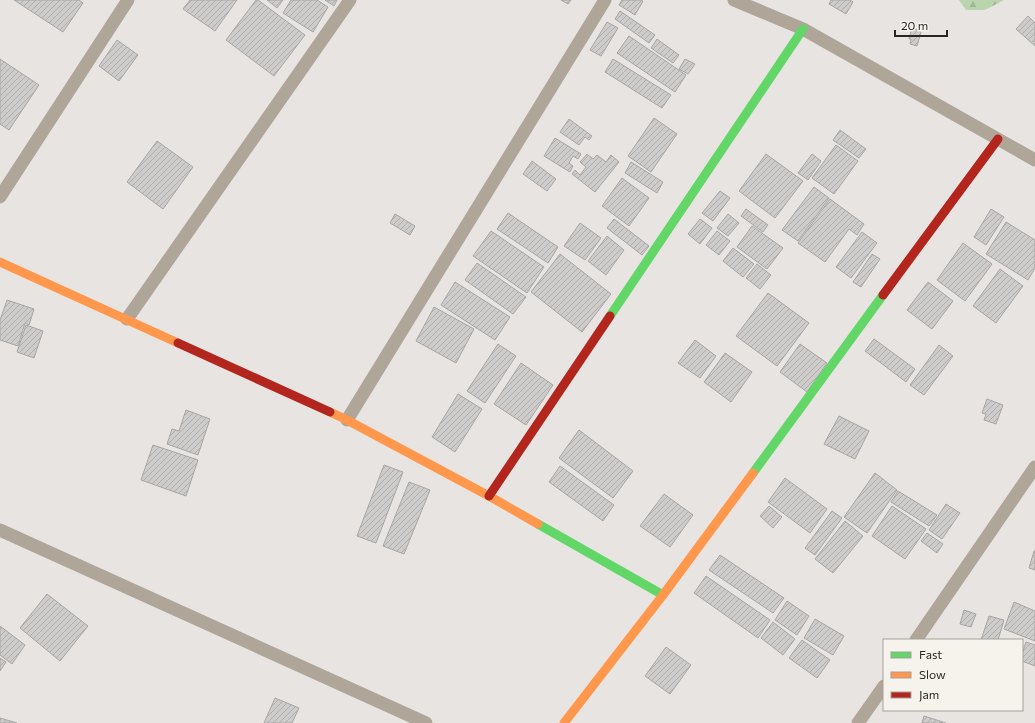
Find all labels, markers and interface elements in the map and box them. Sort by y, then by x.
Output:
scale bar [895,12,947,38]
text: 20 m [901,18,928,32]
legend [883,639,1023,711]
text: Fast [919,647,942,661]
text: Slow [919,667,946,681]
text: Jam [919,687,939,702]

